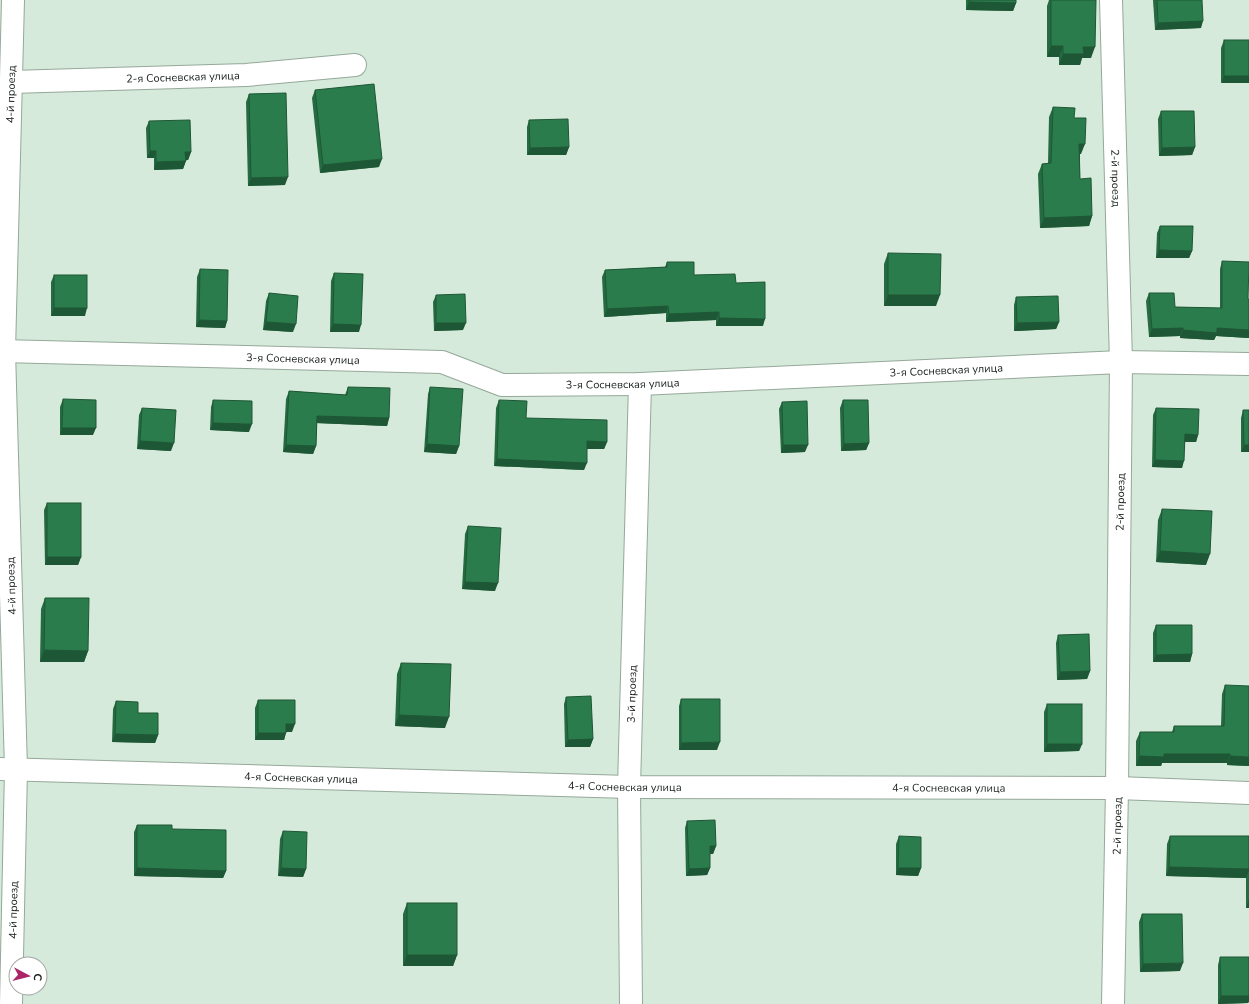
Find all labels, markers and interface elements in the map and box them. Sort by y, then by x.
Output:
street label: 4-й проезд [3,65,19,123]
street label: 2-я Сосневская улица [126,68,240,87]
street label: 2-й проезд [1107,149,1124,208]
street label: 3-я Сосневская улица [246,350,360,368]
street label: 3-я Сосневская улица [889,360,1003,381]
street label: 3-я Сосневская улица [566,375,680,393]
street label: 2-й проезд [1112,473,1129,531]
street label: 4-й проезд [3,556,20,615]
street label: 3-й проезд [624,664,640,723]
street label: 4-я Сосневская улица [244,769,358,787]
street label: 4-я Сосневская улица [568,778,682,795]
street label: 4-я Сосневская улица [892,781,1006,796]
street label: 2-й проезд [1109,797,1126,855]
street label: 4-й проезд [5,880,22,939]
north arrow [8,956,48,996]
text: С [29,973,45,982]

